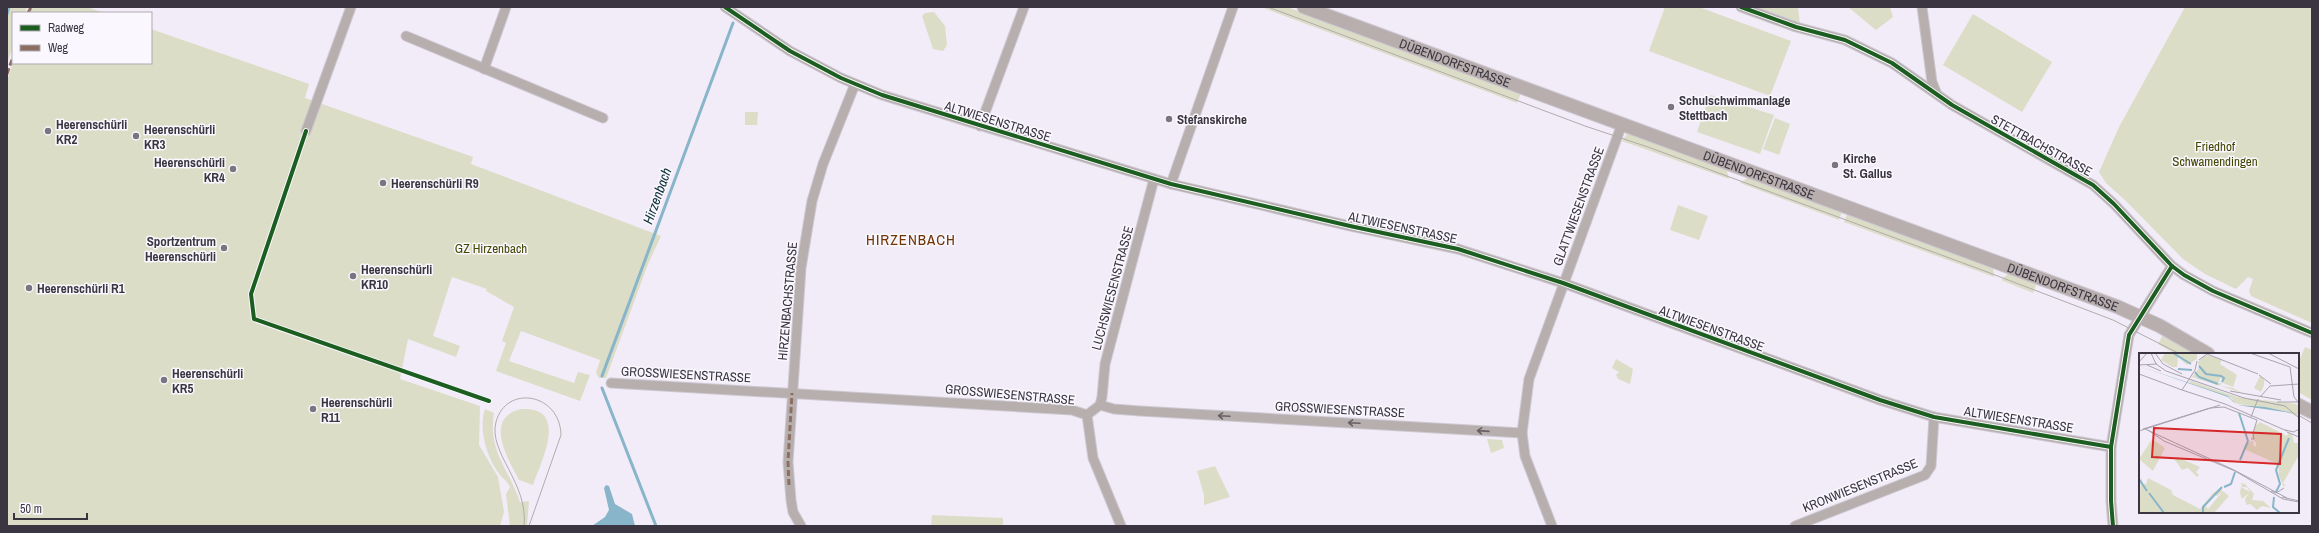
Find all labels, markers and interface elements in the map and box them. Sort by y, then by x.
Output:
legend [12,12,152,64]
text: Radweg [48,20,85,36]
street label: DÜBENDORFSTRASSE [1397,35,1513,91]
text: Weg [48,40,69,56]
place label: Schulschwimmanlage Stettbach [1679,92,1790,124]
street label: ALTWIESENSTRASSE [942,97,1053,146]
marker: Schulschwimmanlage Stettbach [1666,102,1676,112]
place label: Stefanskirche [1177,111,1247,128]
street label: STETTBACHSTRASSE [1988,111,2095,180]
marker: Stefanskirche [1164,114,1174,124]
place label: Heerenschürli KR2 [56,116,127,148]
place label: Heerenschürli KR3 [144,121,215,153]
marker: Heerenschürli KR2 [43,126,53,136]
marker: Heerenschürli KR3 [131,131,141,141]
park label: Friedhof Schwamendingen [2172,138,2258,170]
street label: GLATTWIESENSTRASSE [1549,144,1608,268]
street label: DÜBENDORFSTRASSE [1701,147,1817,203]
place label: Kirche St. Gallus [1843,150,1892,182]
place label: Heerenschürli KR4 [154,154,225,186]
marker: Kirche St. Gallus [1830,160,1840,170]
marker: Heerenschürli KR4 [228,164,238,174]
water label: Hirzenbach [639,165,675,227]
place label: Heerenschürli R9 [391,175,479,192]
marker: Heerenschürli R9 [378,178,388,188]
street label: ALTWIESENSTRASSE [1346,207,1459,247]
street label: LUCHSWIESENSTRASSE [1088,224,1137,352]
district label: HIRZENBACH [866,229,956,250]
place label: Sportzentrum Heerenschürli [145,233,216,265]
park label: GZ Hirzenbach [455,240,527,257]
street label: HIRZENBACHSTRASSE [774,241,801,361]
marker: Sportzentrum Heerenschürli [219,243,229,253]
street label: DÜBENDORFSTRASSE [2005,259,2121,316]
place label: Heerenschürli KR10 [361,261,432,293]
marker: Heerenschürli KR10 [348,271,358,281]
place label: Heerenschürli R1 [37,280,125,297]
marker: Heerenschürli R1 [24,283,34,293]
street label: ALTWIESENSTRASSE [1656,301,1767,355]
inset map [2139,353,2299,513]
street label: GROSSWIESENSTRASSE [620,363,751,386]
place label: Heerenschürli KR5 [172,365,243,397]
marker: Heerenschürli KR5 [159,375,169,385]
street label: GROSSWIESENSTRASSE [944,380,1076,409]
place label: Heerenschürli R11 [321,394,392,426]
street label: GROSSWIESENSTRASSE [1274,398,1405,421]
street label: ALTWIESENSTRASSE [1962,402,2075,437]
marker: Heerenschürli R11 [308,404,318,414]
one-way arrow [1218,413,1231,420]
one-way arrow [1348,419,1361,427]
one-way arrow [1477,427,1490,434]
street label: KRONWIESENSTRASSE [1800,455,1920,516]
scale bar [14,495,87,521]
text: 50 m [20,501,42,517]

